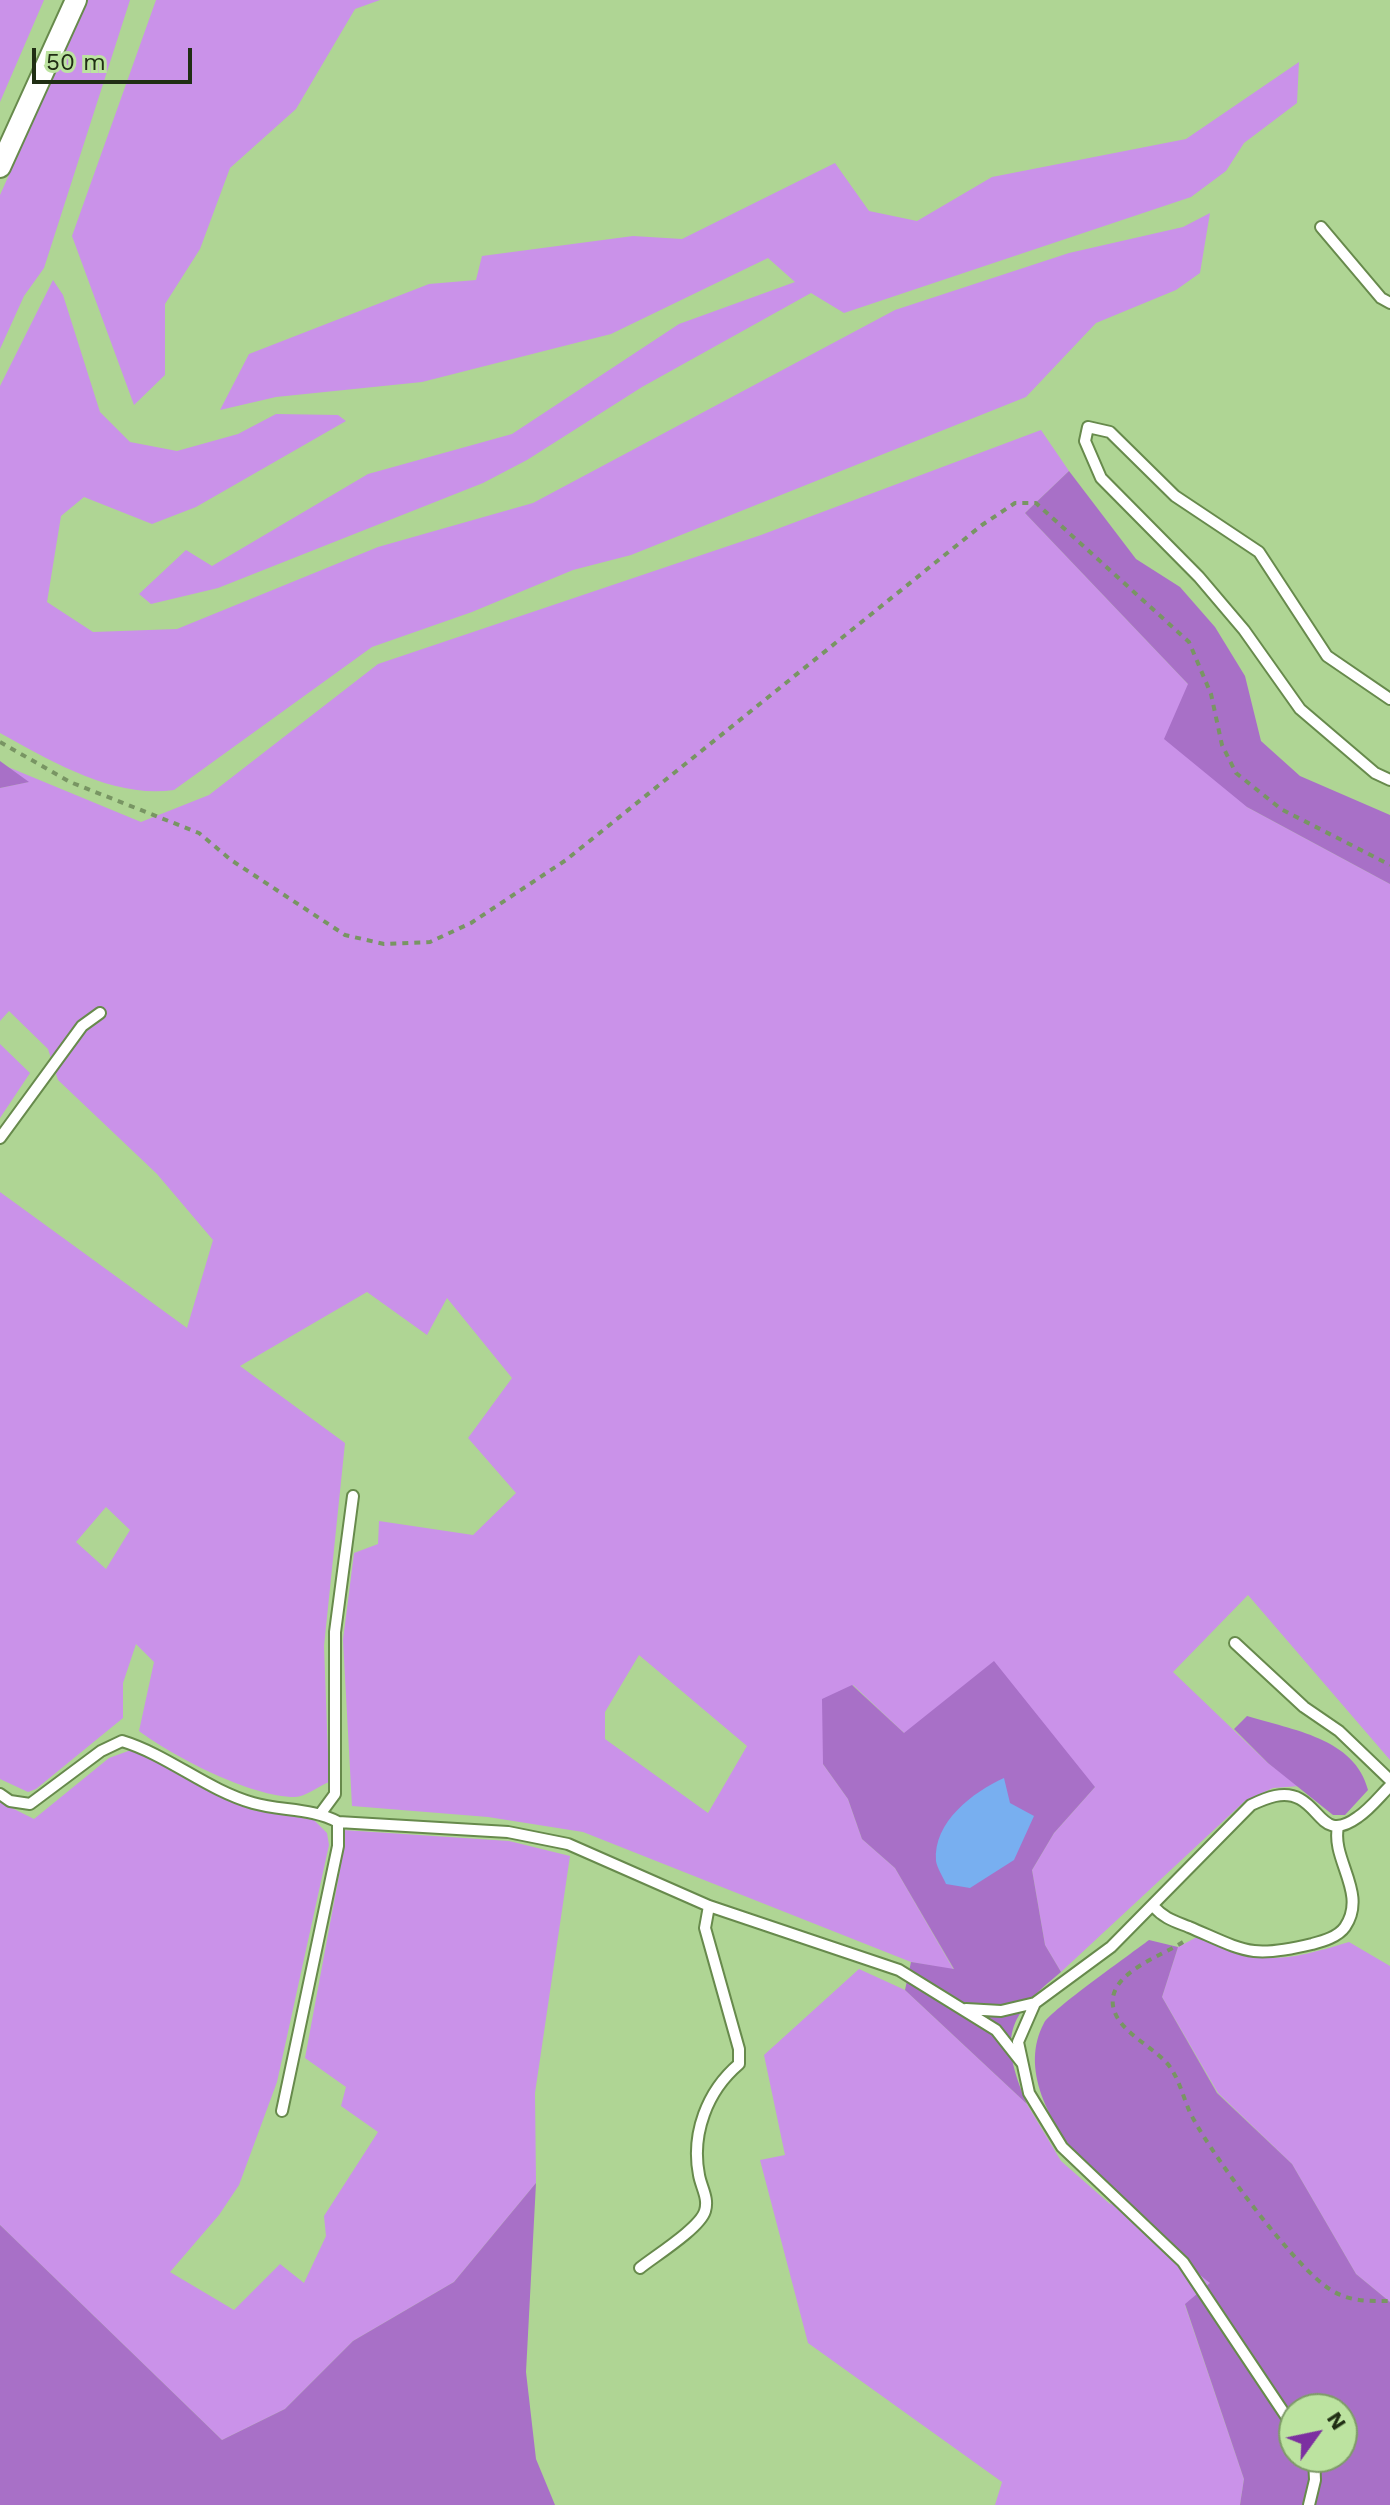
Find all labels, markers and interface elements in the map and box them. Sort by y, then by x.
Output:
scale bar [36,32,196,82]
text: 50 m [46,48,106,76]
north arrow [1278,2393,1358,2473]
text: N [1322,2407,1352,2434]

